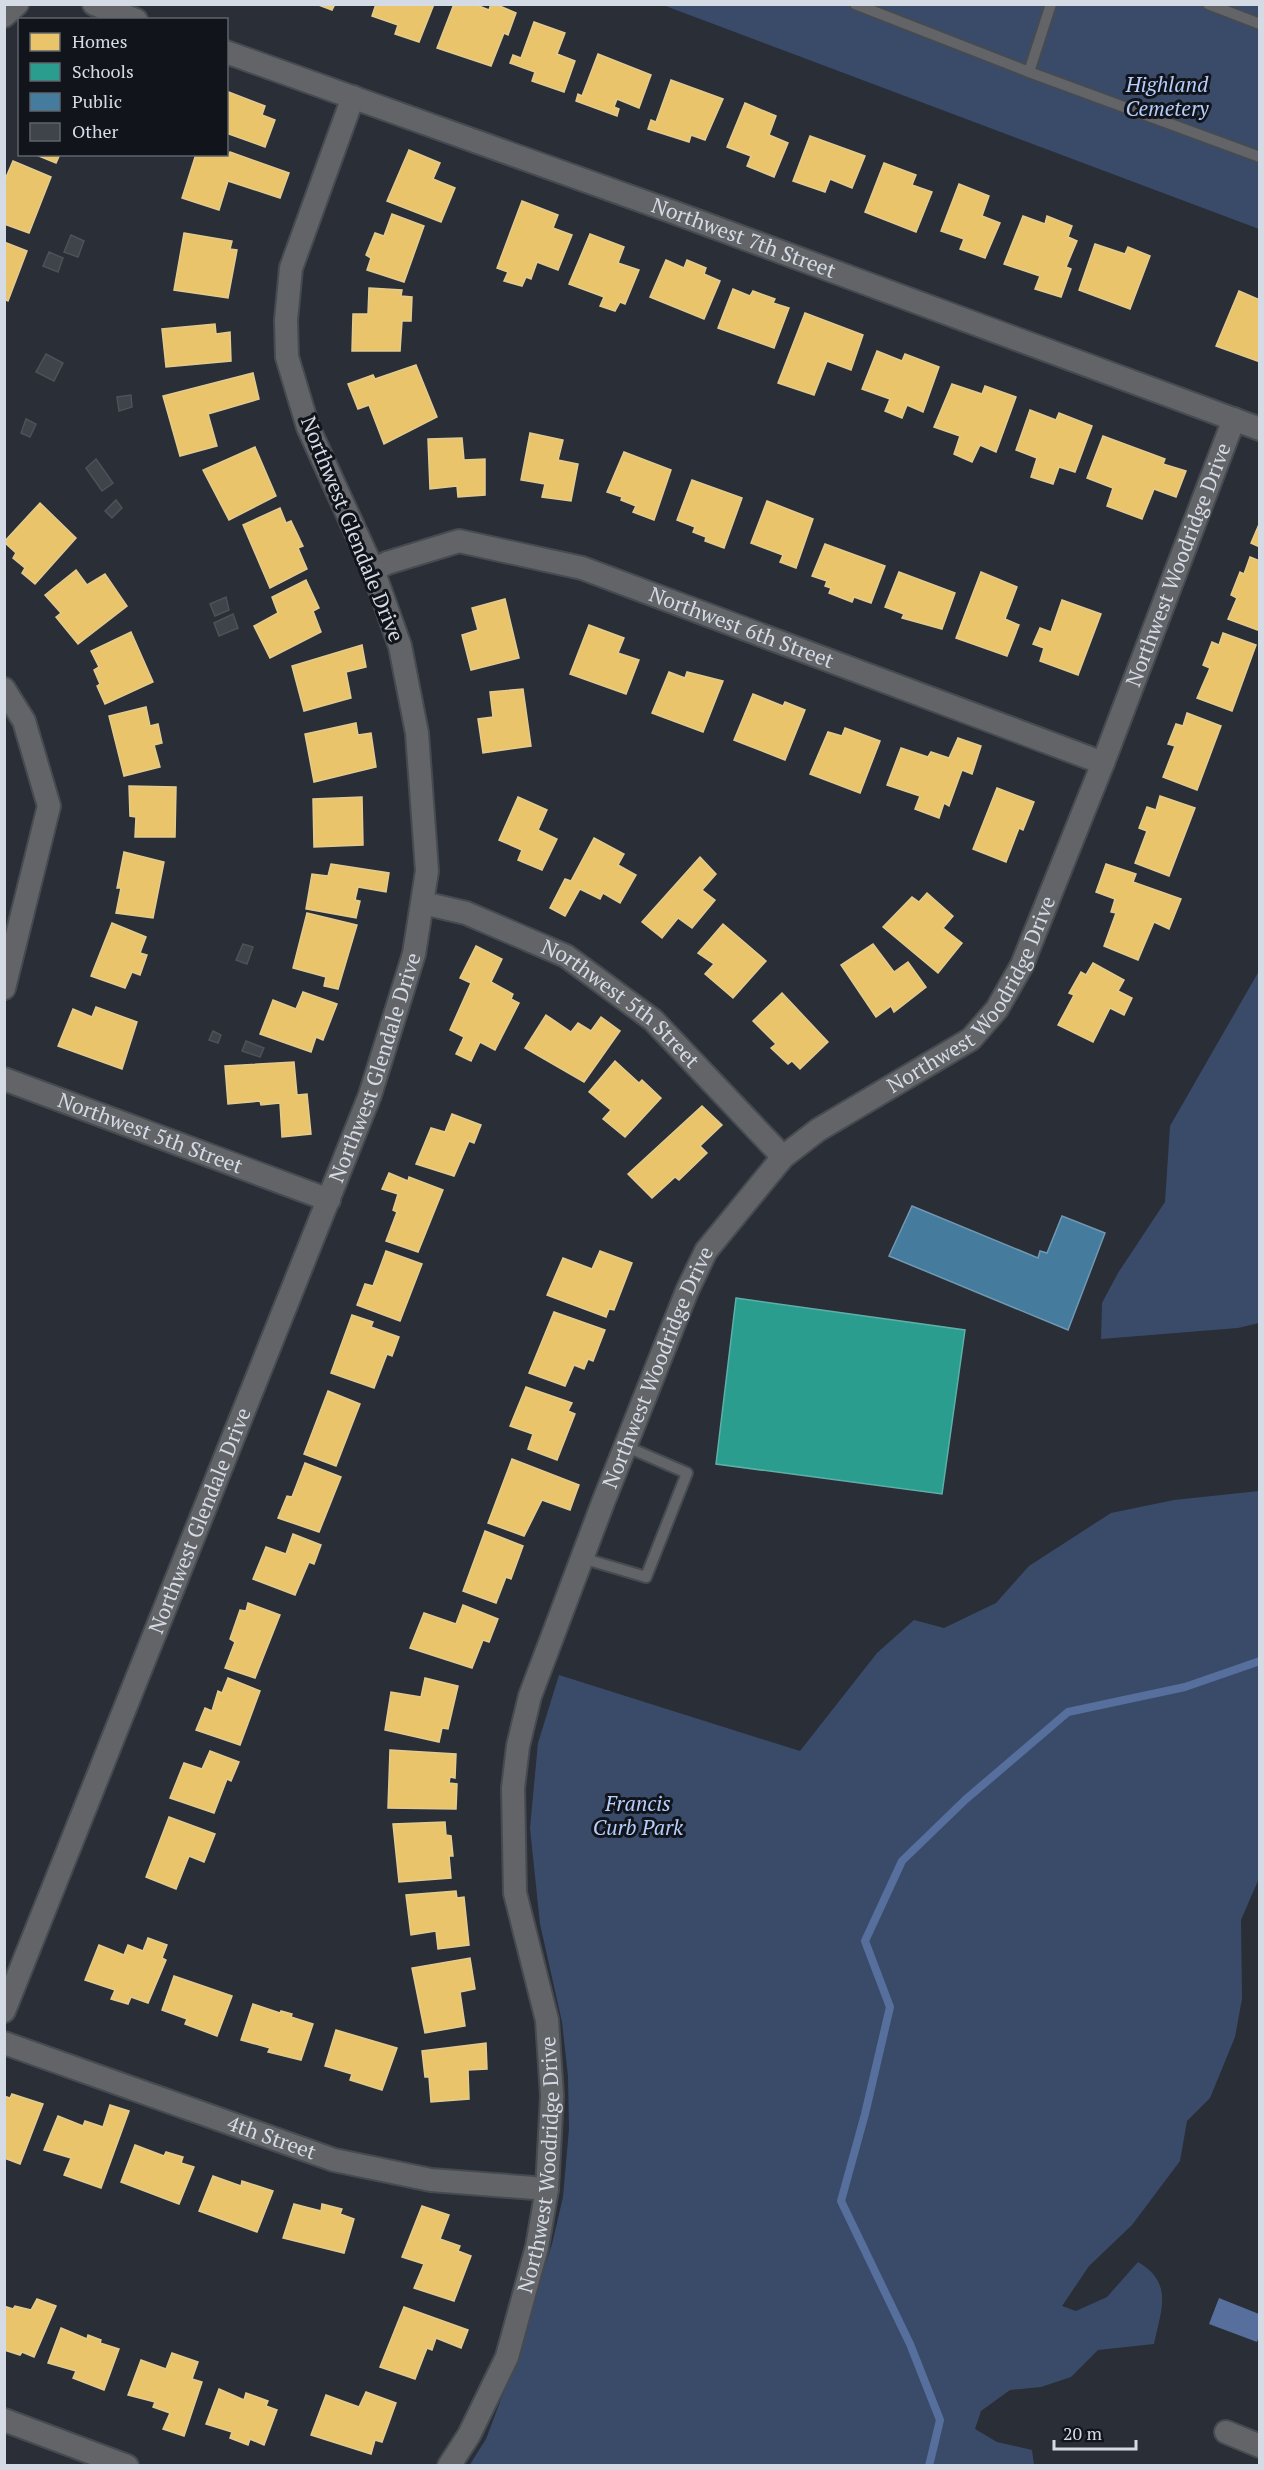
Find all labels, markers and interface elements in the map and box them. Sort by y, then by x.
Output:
legend [18,18,228,156]
text: Homes [72,29,127,53]
text: Schools [72,59,134,83]
park label: Highland Cemetery [1125,70,1209,122]
text: Public [72,89,122,113]
text: Other [72,119,119,143]
street label: Northwest 7th Street [648,190,840,284]
street label: Northwest Glendale Drive [295,412,411,646]
street label: Northwest Woodridge Drive [1118,438,1237,690]
street label: Northwest 6th Street [645,579,838,674]
street label: Northwest Woodridge Drive [881,891,1061,1099]
street label: Northwest 5th Street [537,932,706,1074]
street label: Northwest Glendale Drive [322,949,427,1186]
street label: Northwest 5th Street [54,1085,247,1180]
street label: Northwest Woodridge Drive [595,1242,719,1492]
street label: Northwest Glendale Drive [141,1403,257,1637]
park label: Francis Curb Park [593,1789,684,1841]
street label: Northwest Woodridge Drive [510,2035,565,2296]
street label: 4th Street [224,2108,320,2166]
scale bar [1054,2413,1136,2451]
text: 20 m [1063,2421,1103,2445]

